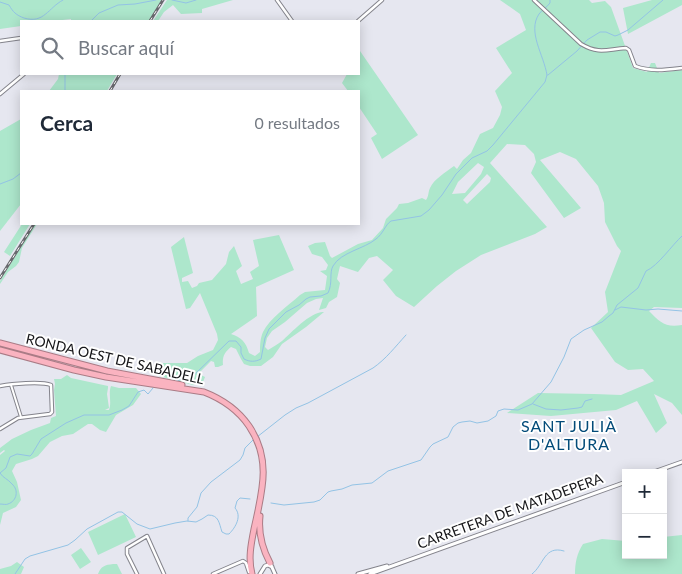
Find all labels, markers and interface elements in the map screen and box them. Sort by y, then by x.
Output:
search box [20,20,360,75]
icon: search [38,34,66,62]
text: Buscar aquí [78,36,174,59]
text: Cerca [40,110,93,135]
text: 0 resultados [254,113,340,132]
street label: RONDA OEST DE SABADELL [24,330,206,387]
district label: SANT JULIÀ D'ALTURA [521,416,617,453]
street label: CARRETERA DE MATADEPERA [415,469,605,552]
map controls [622,469,667,559]
button: + [622,469,667,514]
button: − [622,514,667,559]

